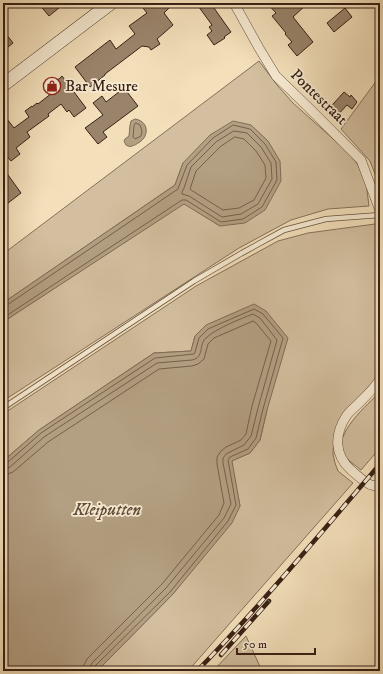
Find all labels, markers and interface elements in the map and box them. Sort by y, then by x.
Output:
street label: Pontestraat [286,65,352,129]
shop icon: Bar Mesure [42,76,62,96]
place label: Bar Mesure [65,76,138,96]
water label: Kleiputten [72,499,141,521]
scale bar [237,630,315,656]
text: 50 m [243,637,267,652]

